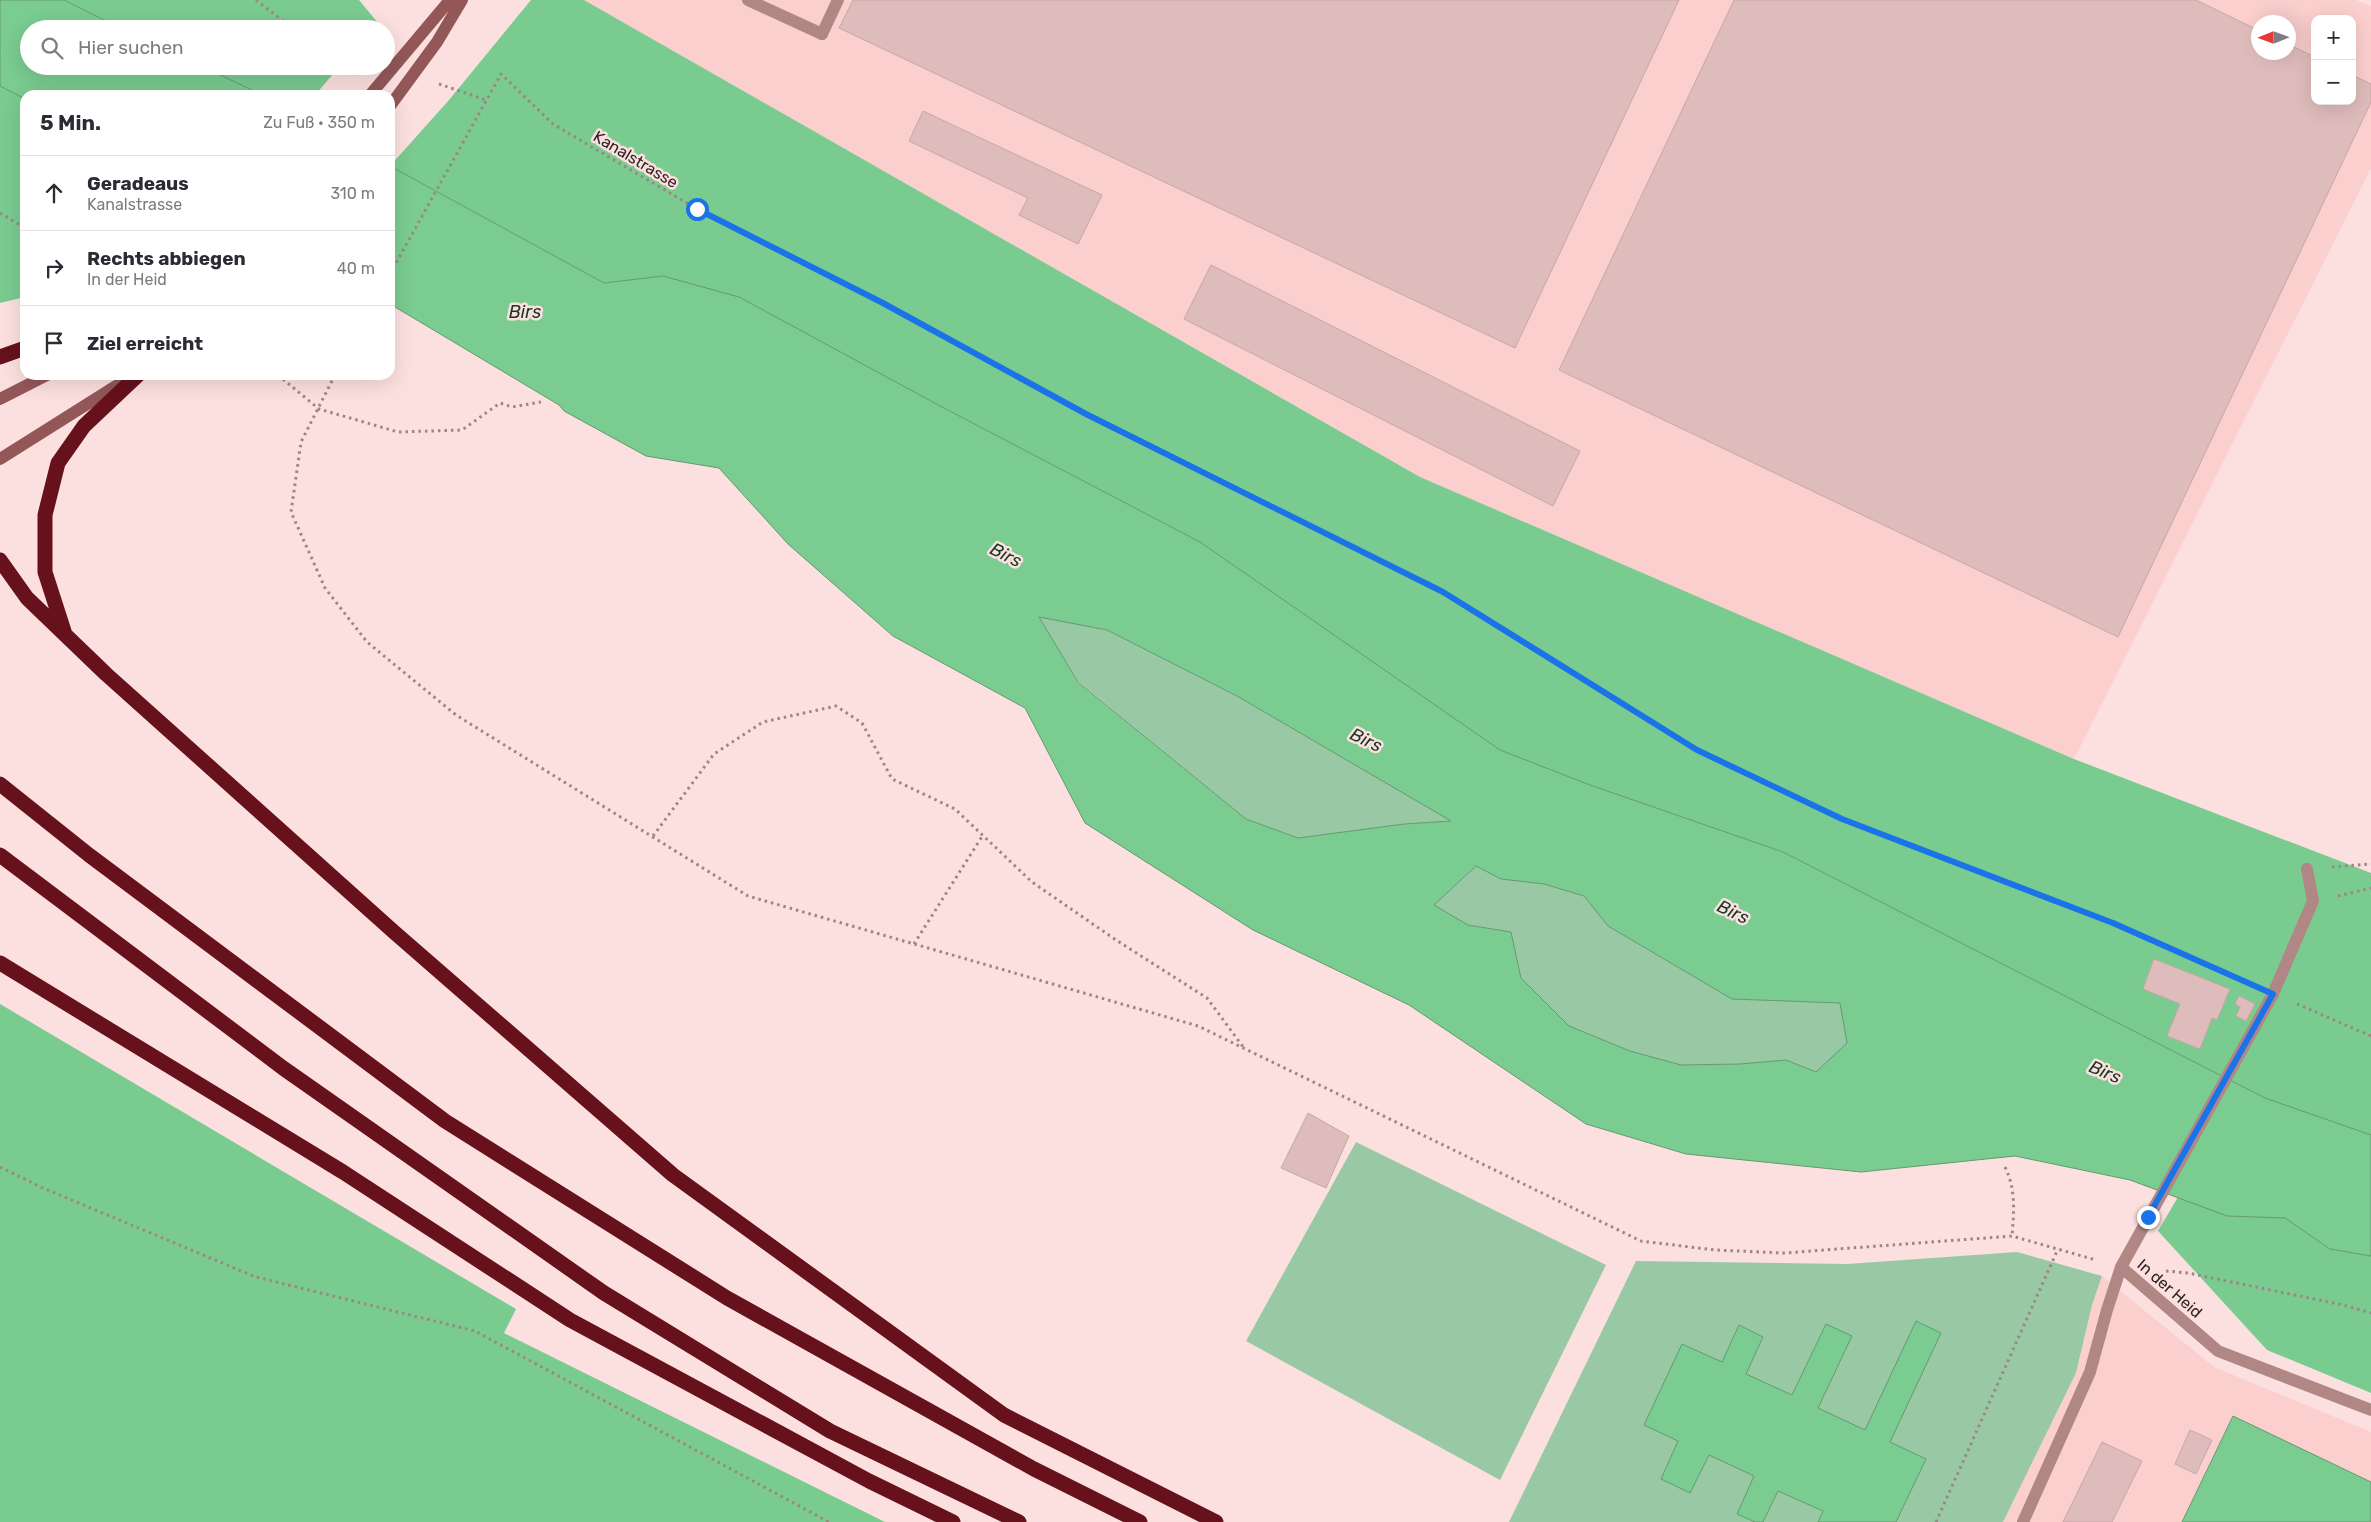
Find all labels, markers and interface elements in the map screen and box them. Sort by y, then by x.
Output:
north arrow [2251,15,2296,60]
map controls [2311,15,2356,105]
button: + [2311,15,2356,60]
search box [20,20,395,75]
icon: search [38,34,66,62]
text: Hier suchen [78,36,184,59]
button: − [2311,60,2356,105]
text: 5 Min. [40,110,101,135]
text: Zu Fuß · 350 m [263,113,375,132]
street label: Kanalstrasse [590,127,681,192]
text: Geradeaus [87,172,189,195]
icon: ahead [40,179,68,207]
text: 310 m [331,184,375,203]
text: Kanalstrasse [87,195,182,214]
route start [686,198,709,221]
text: Rechts abbiegen [87,247,246,270]
icon: right [40,254,68,282]
text: 40 m [337,259,375,278]
text: In der Heid [87,270,167,289]
water label: Birs [509,301,541,323]
icon: arrive [40,329,68,357]
text: Ziel erreicht [87,332,203,355]
water label: Birs [987,538,1025,572]
water label: Birs [1347,723,1385,757]
water label: Birs [1714,895,1752,929]
water label: Birs [2086,1056,2124,1088]
route end [2137,1206,2160,1229]
street label: In der Heid [2133,1255,2206,1322]

